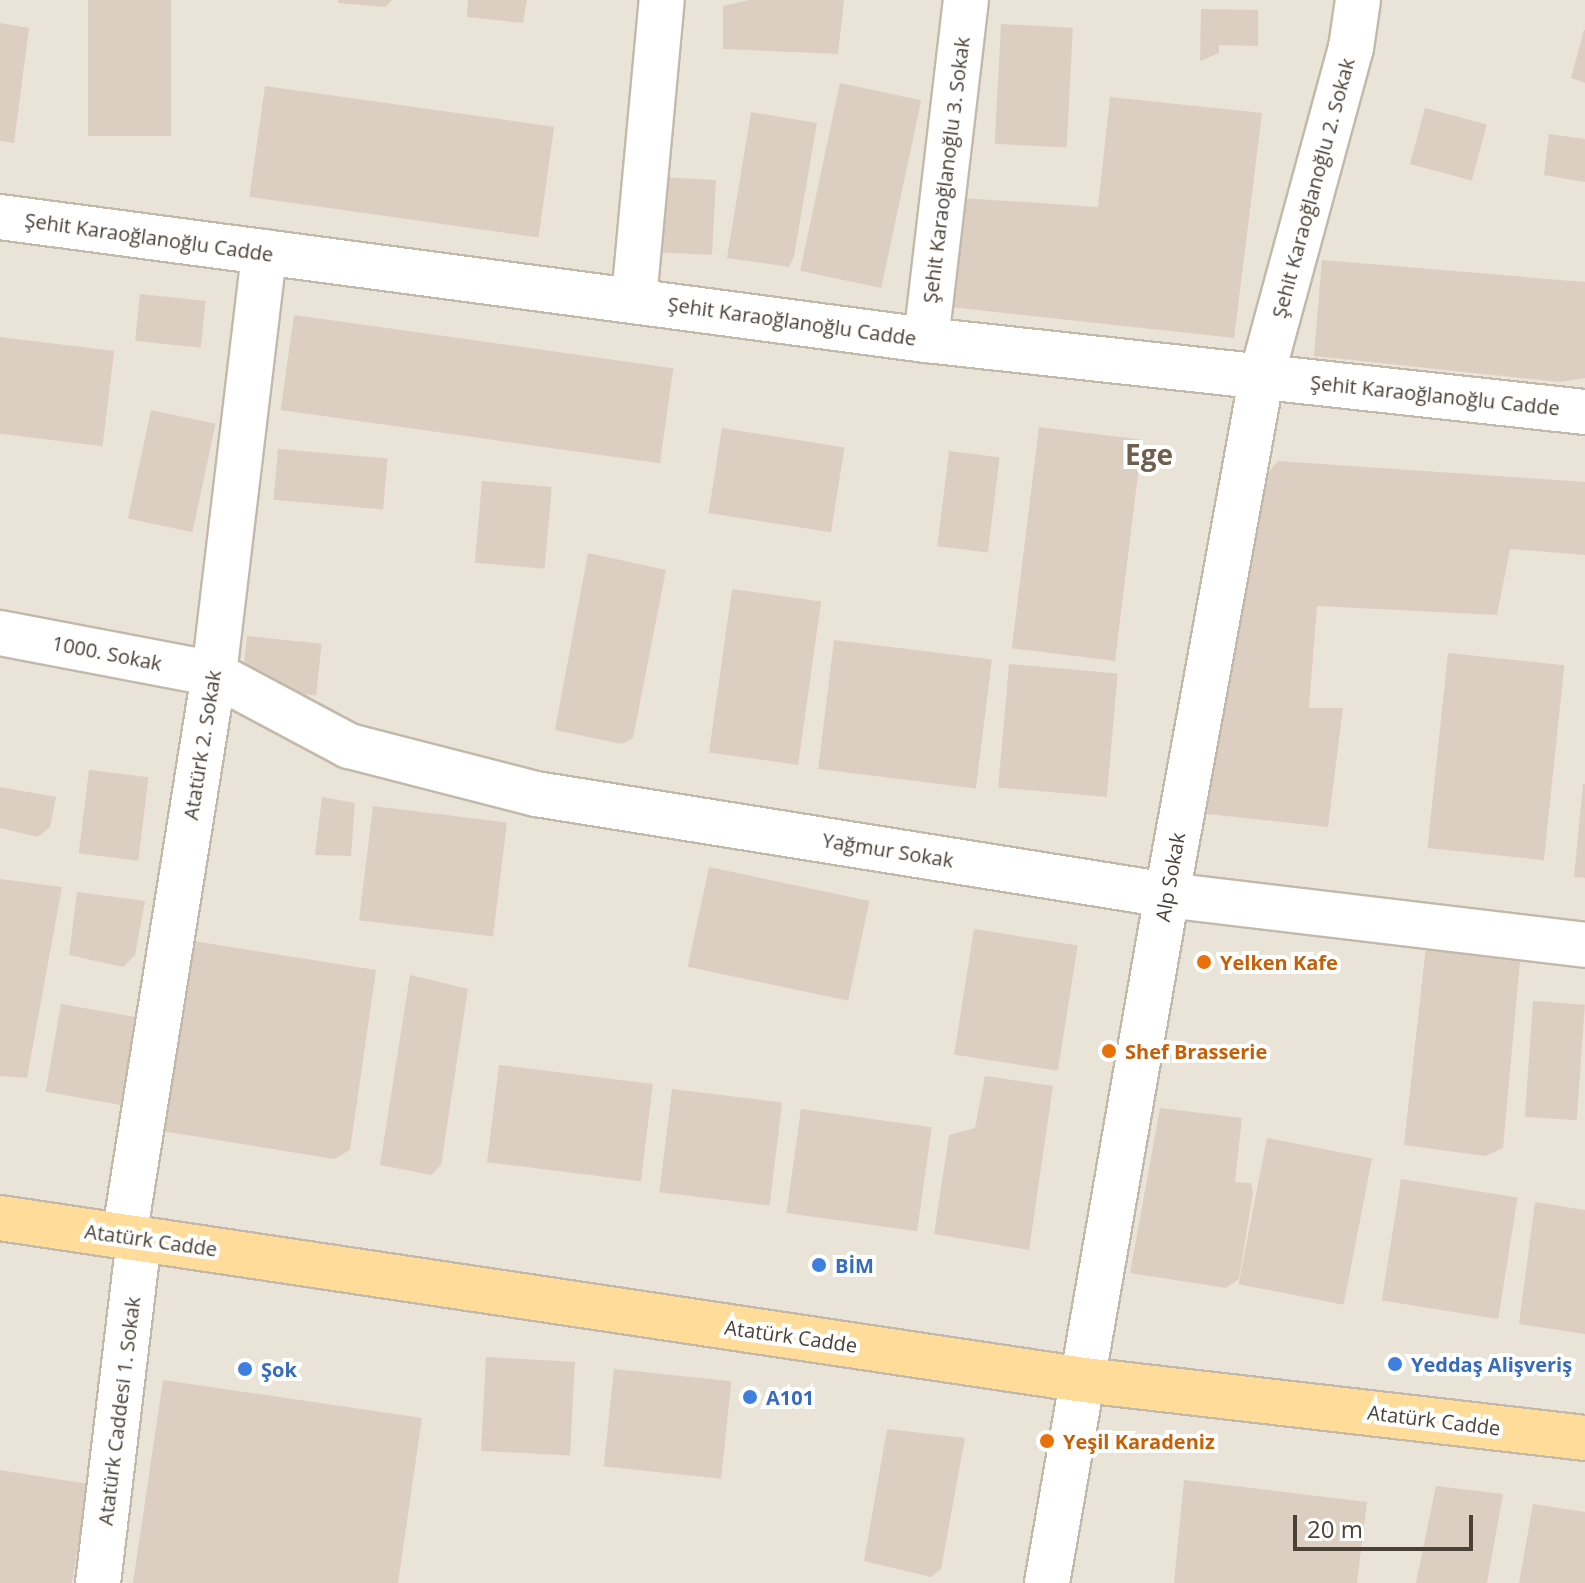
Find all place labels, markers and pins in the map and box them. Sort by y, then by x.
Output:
place label: Yelken Kafe [1220,950,1338,974]
marker: Yelken Kafe [1195,953,1213,971]
place label: Shef Brasserie [1125,1039,1267,1063]
marker: Shef Brasserie [1100,1042,1118,1060]
place label: BİM [835,1253,874,1277]
marker: BİM [810,1256,828,1274]
place label: Yeddaş Alişveriş [1411,1352,1572,1376]
marker: Yeddaş Alişveriş [1386,1355,1404,1373]
place label: Şok [261,1357,297,1381]
marker: Şok [236,1360,254,1378]
place label: A101 [766,1385,814,1409]
marker: A101 [741,1388,759,1406]
place label: Yeşil Karadeniz [1063,1429,1215,1453]
marker: Yeşil Karadeniz [1038,1432,1056,1450]

